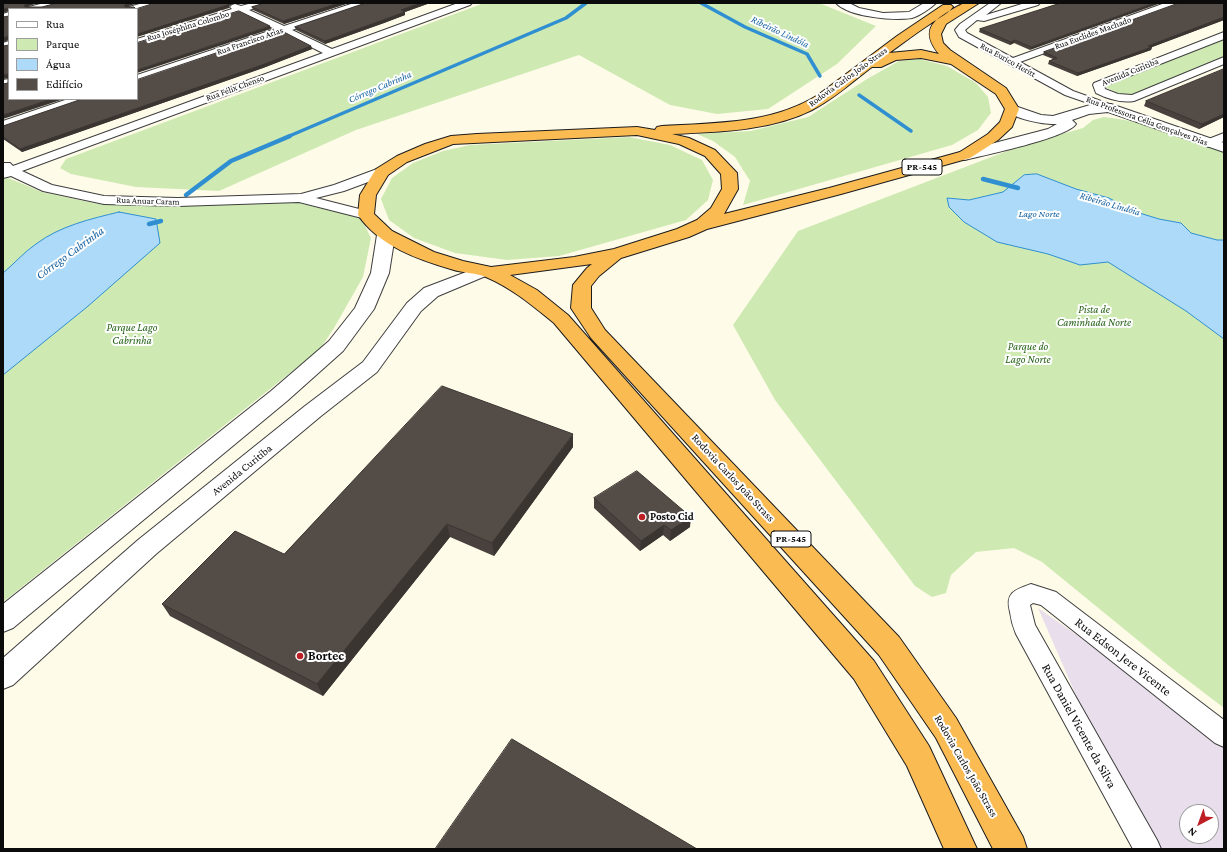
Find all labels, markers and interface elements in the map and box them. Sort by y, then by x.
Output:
legend [8,8,138,100]
street label: Rua Joséphina Colombo [145,8,231,44]
water label: Ribeirão Lindóia [749,13,811,51]
street label: Rua Euclides Machado [1053,14,1133,52]
text: Rua [46,17,64,31]
street label: Rua Francisco Arias [215,25,285,57]
text: Parque [46,37,79,51]
street label: Rua Eurico Heritt [978,40,1038,80]
street label: Rodovia Carlos João Strass [807,45,889,109]
street label: Avenida Curitiba [1100,56,1160,88]
text: Água [46,57,70,71]
water label: Córrego Cabrinha [347,68,413,106]
street label: Rua Félix Chenso [204,72,266,104]
text: Edifício [46,77,83,91]
street label: Rua Professora Célia Gonçalves Dias [1085,94,1209,148]
road number: PR-545 [902,159,942,175]
water label: Ribeirão Lindóia [1078,190,1142,218]
street label: Rua Anuar Caram [116,195,180,207]
water label: Lago Norte [1018,208,1060,220]
water label: Córrego Cabrinha [33,224,107,282]
park label: Pista de Caminhada Norte [1057,303,1131,329]
park label: Parque Lago Cabrinha [107,321,157,347]
park label: Parque do Lago Norte [1005,340,1051,366]
street label: Rodovia Carlos João Strass [689,431,777,525]
street label: Avenida Curitiba [209,442,275,498]
place label: Posto Cid [650,510,694,524]
marker: Posto Cid [637,512,647,522]
road number: PR-545 [771,531,811,547]
street label: Rua Edson Jere Vicente [1072,615,1174,699]
place label: Bortec [308,648,344,664]
marker: Bortec [295,651,305,661]
street label: Rua Daniel Vicente da Silva [1038,661,1120,791]
street label: Rodovia Carlos João Strass [931,713,1001,819]
north arrow [1179,804,1219,844]
text: N [1185,825,1199,839]

